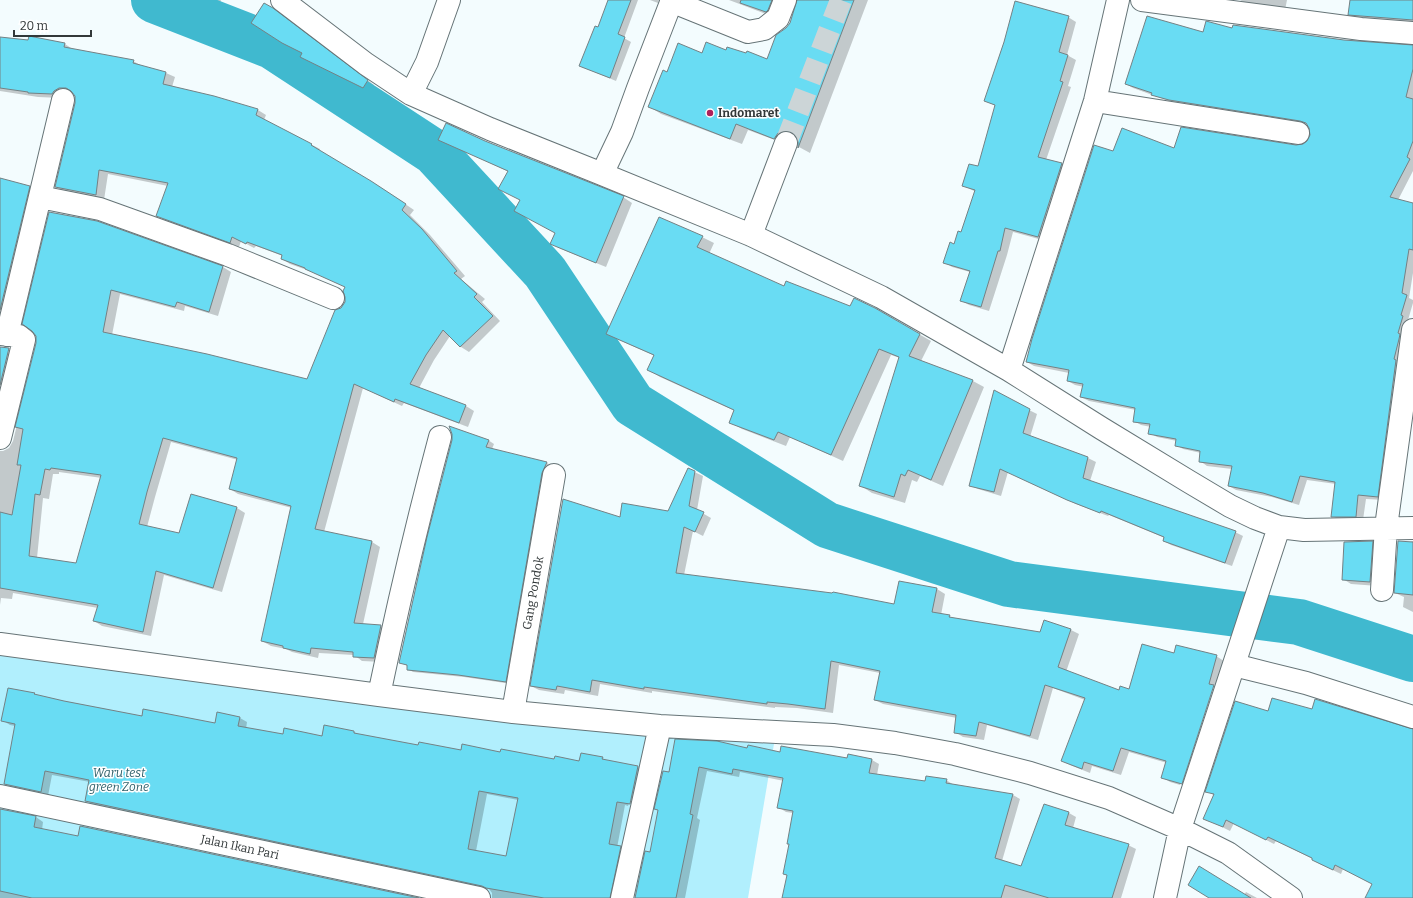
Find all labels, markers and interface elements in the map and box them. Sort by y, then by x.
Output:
scale bar [14,12,91,38]
text: 20 m [20,19,49,33]
place label: Indomaret [718,106,779,120]
marker: Indomaret [705,108,715,118]
street label: Gang Pondok [520,555,546,631]
park label: Waru test green Zone [89,766,149,794]
street label: Jalan Ikan Pari [199,832,281,862]

